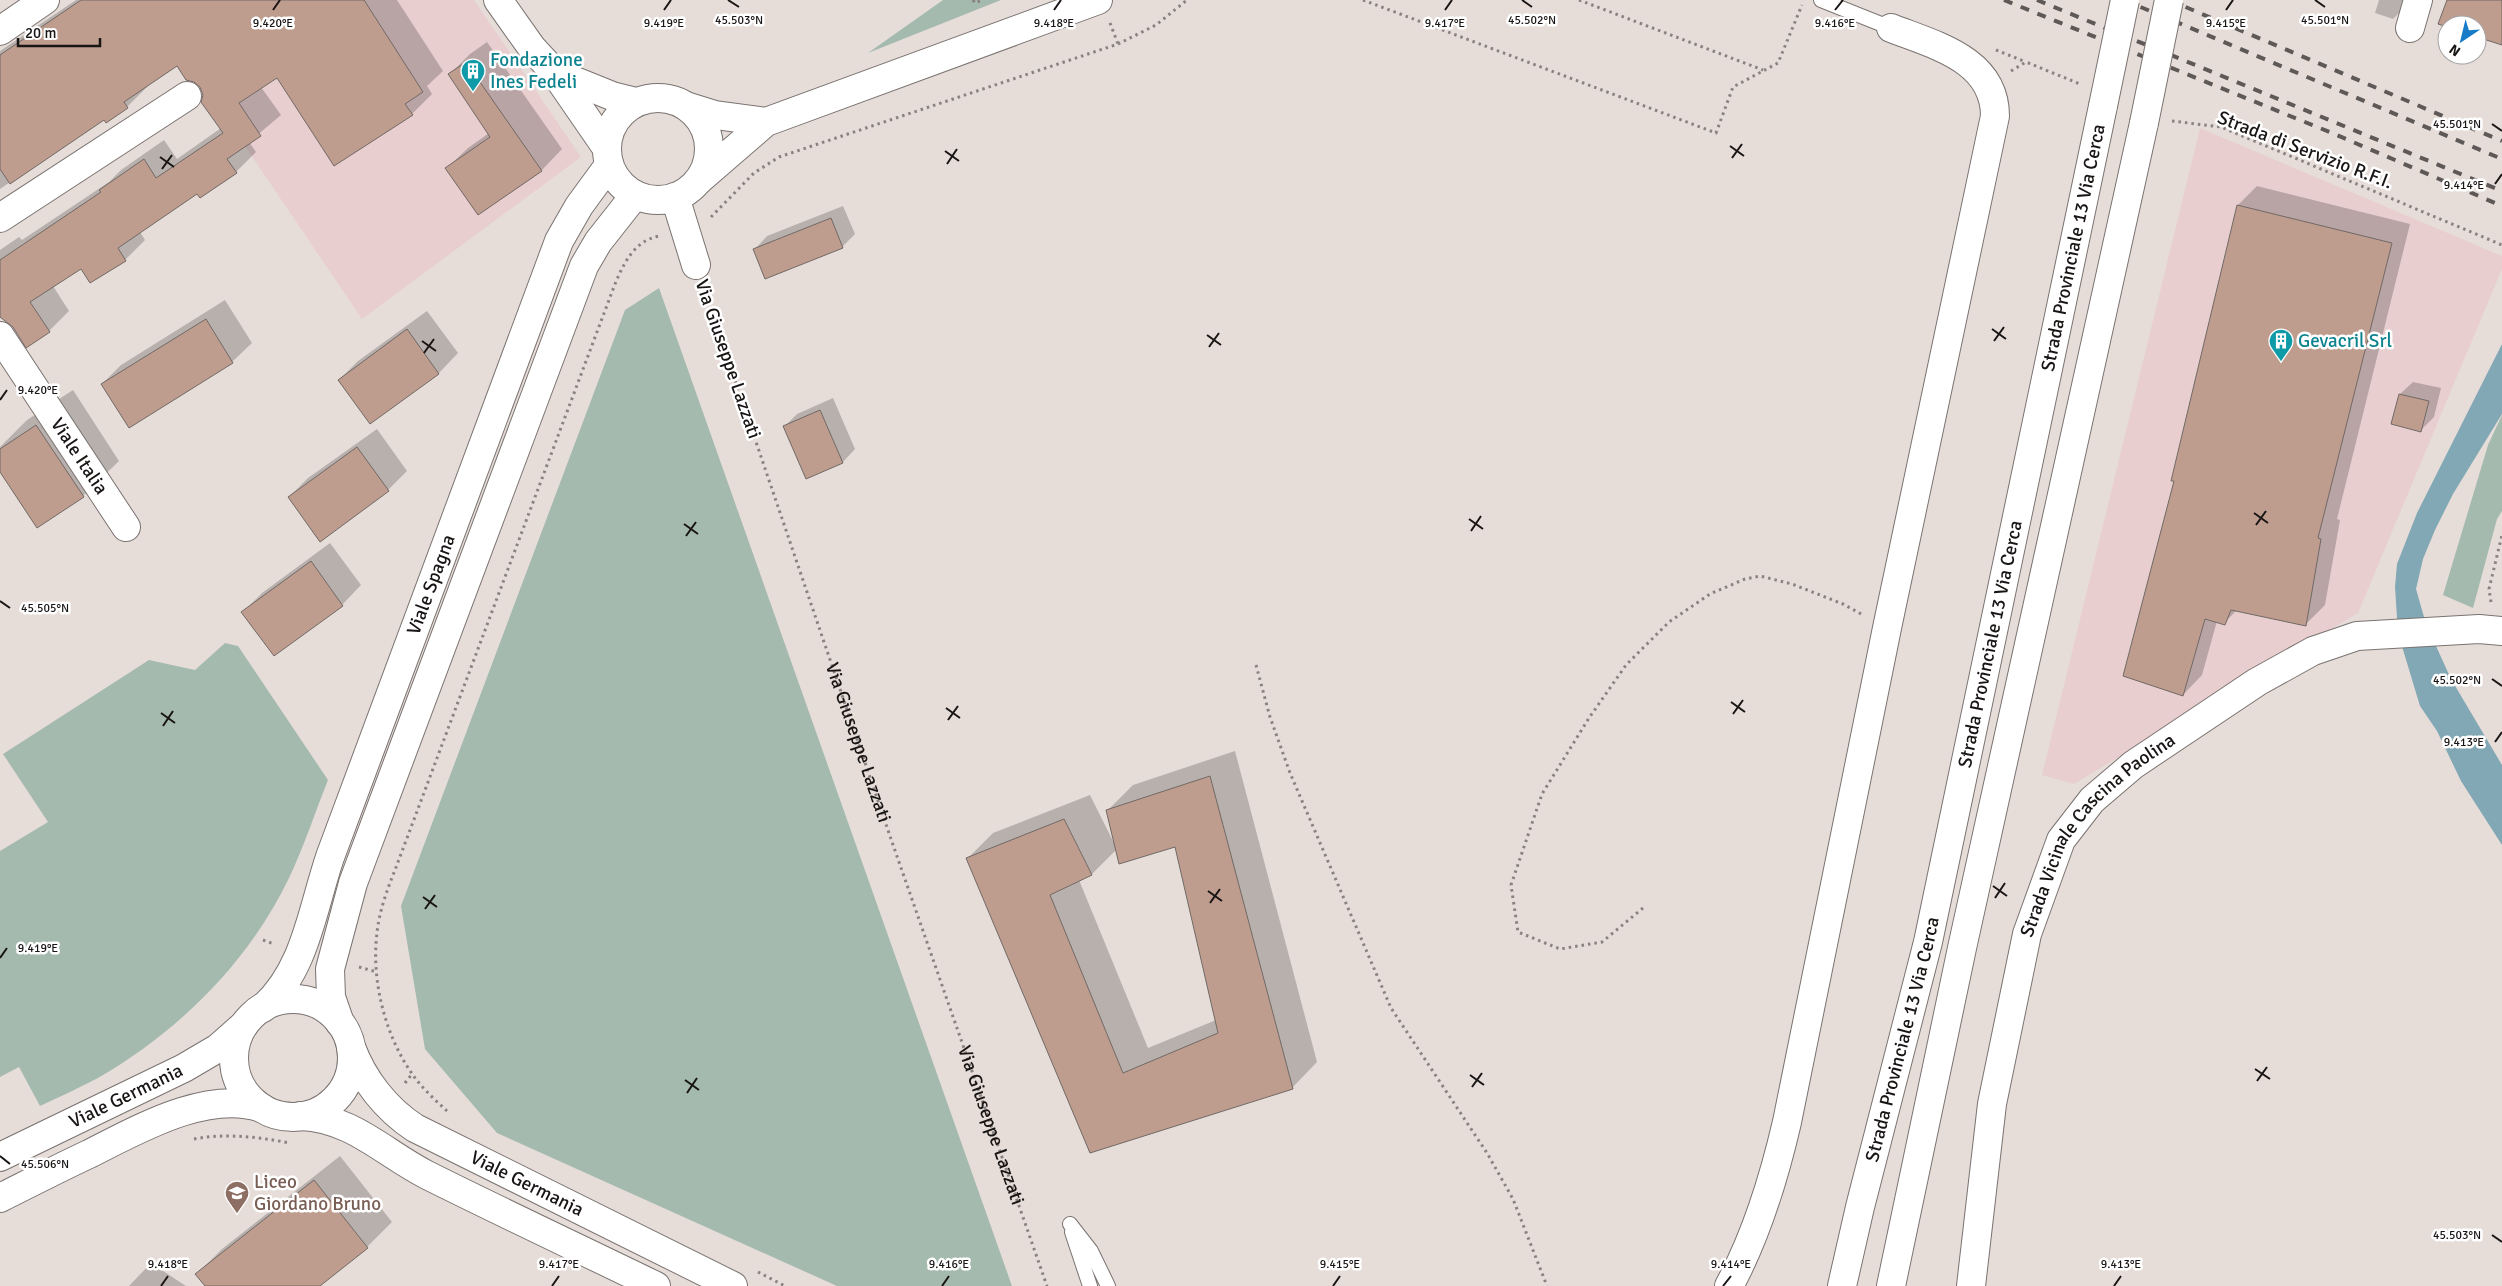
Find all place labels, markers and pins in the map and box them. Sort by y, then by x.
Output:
place label: Fondazione Ines Fedeli [490,48,583,94]
building icon: Fondazione Ines Fedeli [460,58,486,92]
building icon: Gevacril Srl [2268,328,2294,362]
place label: Gevacril Srl [2298,329,2392,353]
place label: Liceo Giordano Bruno [254,1170,381,1216]
school or university icon: Liceo Giordano Bruno [224,1180,250,1214]

